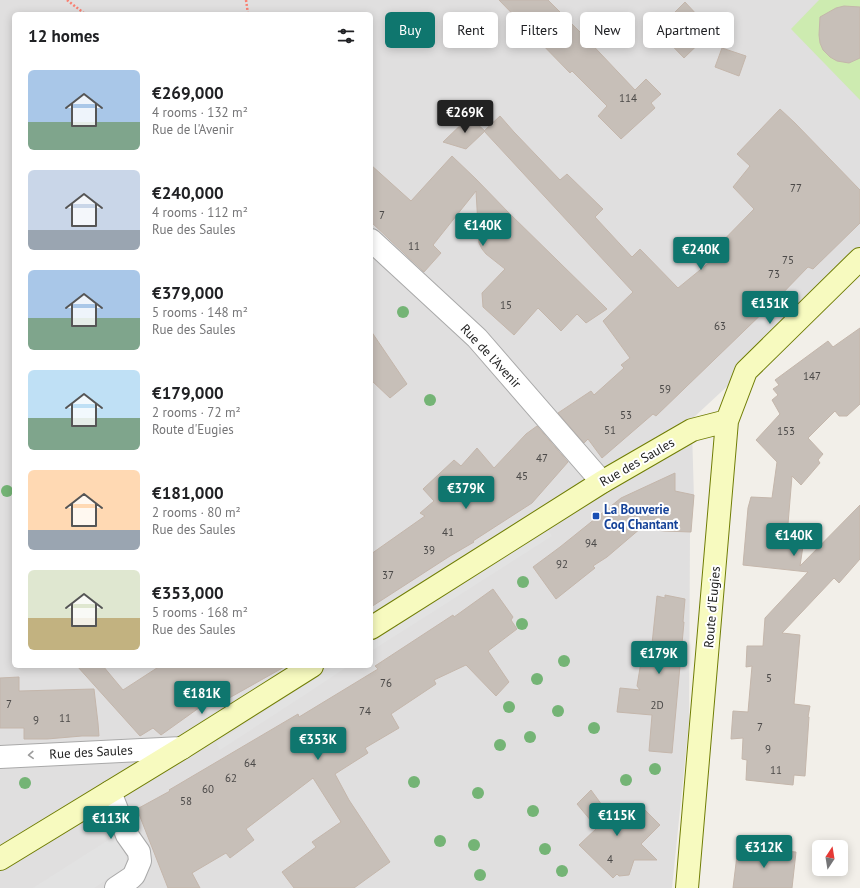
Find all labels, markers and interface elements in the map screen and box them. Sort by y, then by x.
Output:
chip: Buy [385,12,435,48]
chip: Rent [443,12,498,48]
chip: Filters [506,12,572,48]
chip: New [580,12,635,48]
chip: Apartment [643,12,734,48]
text: 12 homes [28,25,99,47]
icon: filters [335,25,357,47]
text: €269,000 [152,82,224,104]
icon: home [60,86,108,134]
house number: 114 [619,91,637,105]
pin: €269K [437,100,493,134]
text: 4 rooms · 132 m² [152,104,248,121]
text: €269K [446,104,484,121]
text: Rue de l'Avenir [152,121,234,138]
house number: 77 [790,181,802,195]
text: €240,000 [152,182,224,204]
icon: home [60,186,108,234]
text: 4 rooms · 112 m² [152,204,248,221]
house number: 7 [379,208,385,222]
pin: €140K [455,213,511,247]
text: €140K [464,217,502,234]
text: Rue des Saules [152,221,235,238]
pin: €240K [673,237,729,271]
house number: 11 [408,239,420,253]
text: €240K [682,241,720,258]
house number: 75 [782,253,794,267]
house number: 73 [768,267,780,281]
text: €379,000 [152,282,224,304]
icon: home [60,286,108,334]
pin: €151K [742,291,798,325]
text: €151K [751,295,789,312]
house number: 15 [500,298,512,312]
text: 5 rooms · 148 m² [152,304,248,321]
house number: 63 [714,319,726,333]
street label: Rue de l'Avenir [457,320,525,392]
text: Rue des Saules [152,321,235,338]
house number: 147 [803,369,821,383]
text: €179,000 [152,382,224,404]
house number: 59 [659,382,671,396]
icon: home [60,386,108,434]
text: 2 rooms · 72 m² [152,404,241,421]
house number: 53 [620,408,632,422]
text: Route d'Eugies [152,421,234,438]
house number: 51 [604,423,616,437]
house number: 153 [777,424,795,438]
street label: Rue des Saules [597,434,677,490]
house number: 47 [536,451,548,465]
house number: 45 [516,469,528,483]
pin: €379K [438,476,494,510]
text: €379K [447,480,485,497]
text: €181,000 [152,482,224,504]
icon: home [60,486,108,534]
place label: La Bouverie Coq Chantant [604,501,679,533]
text: 2 rooms · 80 m² [152,504,241,521]
marker: La Bouverie Coq Chantant [591,511,601,521]
text: Rue des Saules [152,521,235,538]
pin: €140K [766,523,822,557]
house number: 41 [442,525,454,539]
text: €140K [775,527,813,544]
house number: 94 [585,536,597,550]
house number: 39 [423,543,435,557]
house number: 92 [556,557,568,571]
street label: Route d'Eugies [700,566,724,648]
house number: 37 [382,568,394,582]
text: €353,000 [152,582,224,604]
icon: home [60,586,108,634]
text: 5 rooms · 168 m² [152,604,248,621]
text: Rue des Saules [152,621,235,638]
pin: €179K [631,641,687,675]
text: €179K [640,645,678,662]
house number: 5 [766,671,772,685]
house number: 76 [380,676,392,690]
pin: €181K [174,681,230,715]
text: €181K [183,685,221,702]
house number: 7 [6,697,12,711]
house number: 2D [650,698,664,712]
house number: 74 [359,704,371,718]
house number: 11 [59,711,71,725]
house number: 9 [33,713,39,727]
house number: 7 [757,720,763,734]
pin: €353K [290,727,346,761]
text: €353K [299,731,337,748]
street label: Rue des Saules [49,741,133,763]
house number: 9 [765,742,771,756]
one-way arrow [28,751,34,760]
house number: 64 [244,756,256,770]
house number: 11 [770,763,782,777]
house number: 62 [225,771,237,785]
house number: 60 [202,782,214,796]
house number: 58 [180,794,192,808]
pin: €115K [589,803,645,837]
pin: €113K [83,806,139,840]
text: €115K [598,807,636,824]
text: €113K [92,810,130,827]
pin: €312K [736,835,792,869]
text: €312K [745,839,783,856]
north arrow [812,840,848,876]
map controls [812,840,848,876]
house number: 4 [607,852,613,866]

